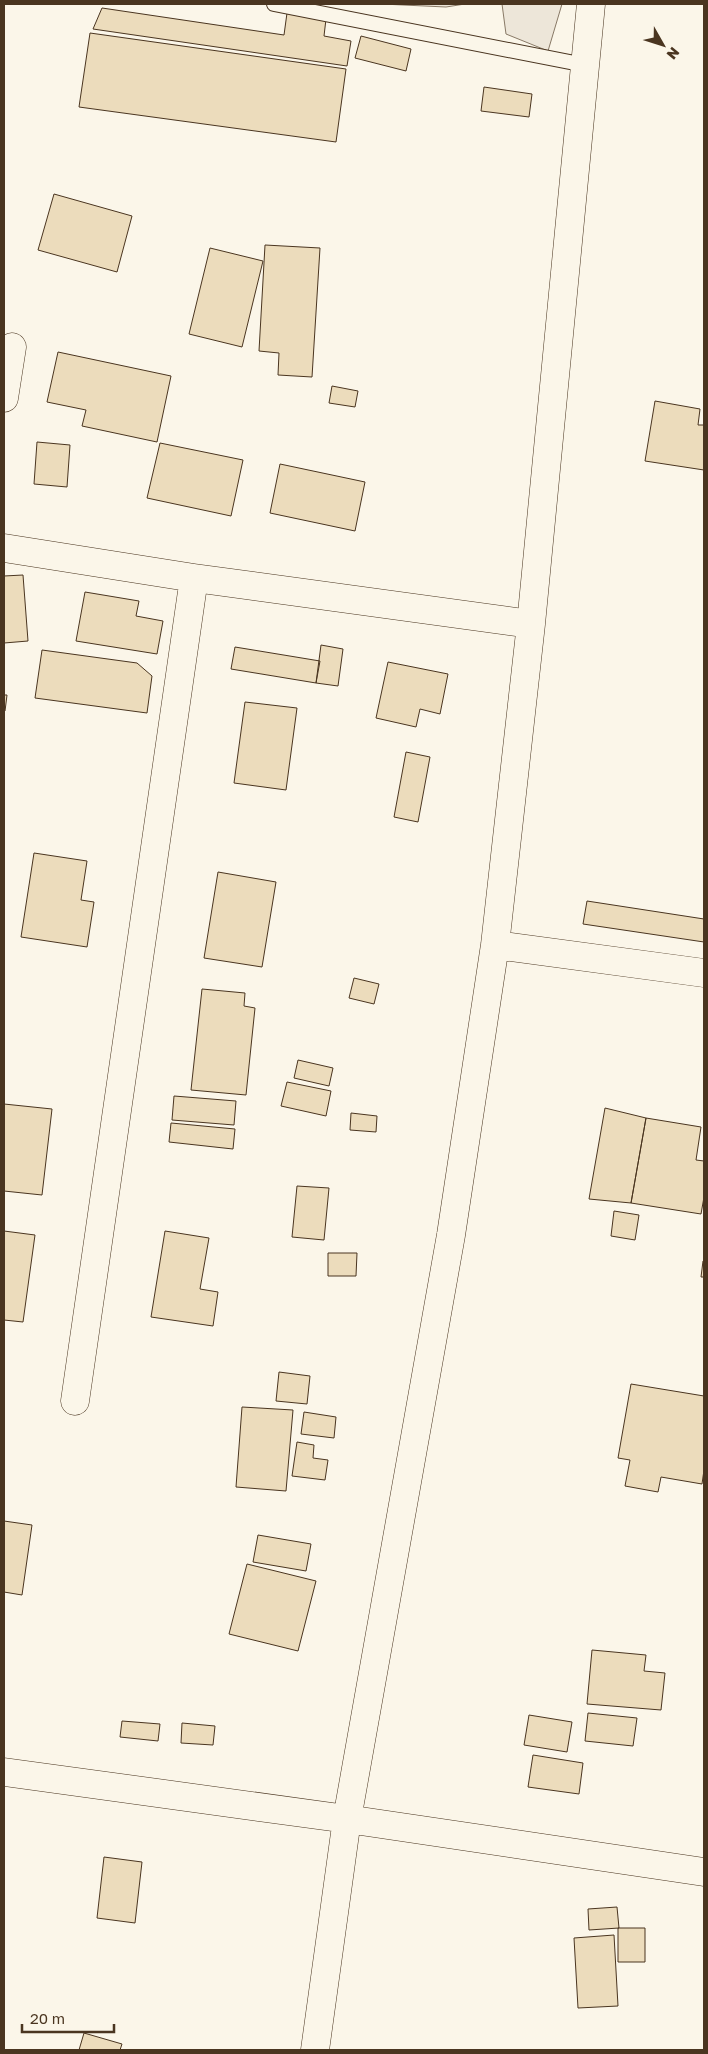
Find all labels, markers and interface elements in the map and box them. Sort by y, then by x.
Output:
north arrow [638,20,688,70]
text: N [664,44,683,63]
scale bar [22,2002,115,2034]
text: 20 m [30,2009,65,2027]

